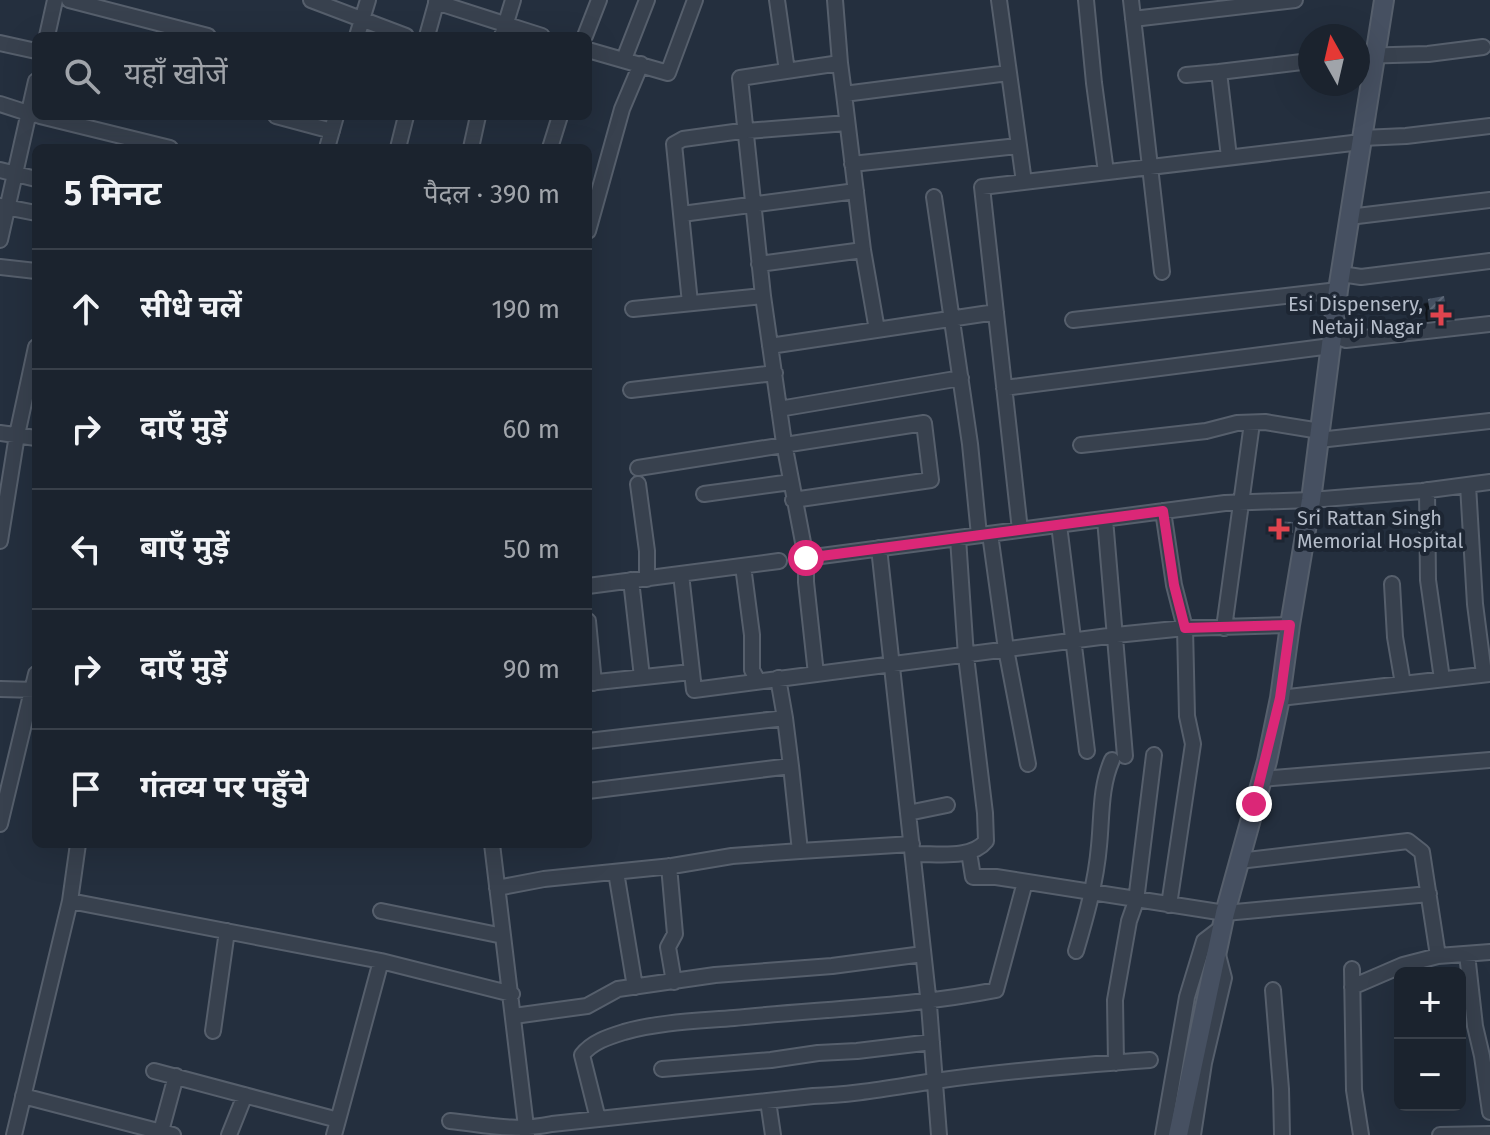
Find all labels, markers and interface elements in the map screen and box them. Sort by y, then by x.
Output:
north arrow [1298,24,1370,96]
search box [32,32,592,120]
icon: search [60,54,104,98]
text: यहाँ खोजें [124,56,228,92]
text: 5 मिनट [64,173,162,214]
text: पैदल · 390 m [424,179,560,210]
icon: ahead [64,287,108,331]
text: सीधे चलें [140,289,242,325]
place label: Esi Dispensery, Netaji Nagar [1288,292,1423,339]
text: 190 m [491,294,560,325]
marker: Esi Dispensery, Netaji Nagar [1430,304,1452,326]
icon: right [64,407,108,451]
text: दाएँ मुड़ें [140,409,228,445]
text: 60 m [502,414,560,445]
place label: Sri Rattan Singh Memorial Hospital [1297,506,1463,553]
marker: Sri Rattan Singh Memorial Hospital [1268,518,1290,540]
icon: left [64,527,108,571]
text: बाएँ मुड़ें [140,529,229,565]
text: 50 m [503,534,560,565]
route start [788,540,824,576]
icon: right [64,647,108,691]
text: दाएँ मुड़ें [140,649,228,685]
text: 90 m [503,654,560,685]
icon: arrive [64,767,108,811]
text: गंतव्य पर पहुँचे [140,769,308,805]
route end [1236,786,1272,822]
map controls [1394,967,1466,1111]
button: + [1394,967,1466,1039]
button: − [1394,1039,1466,1111]

